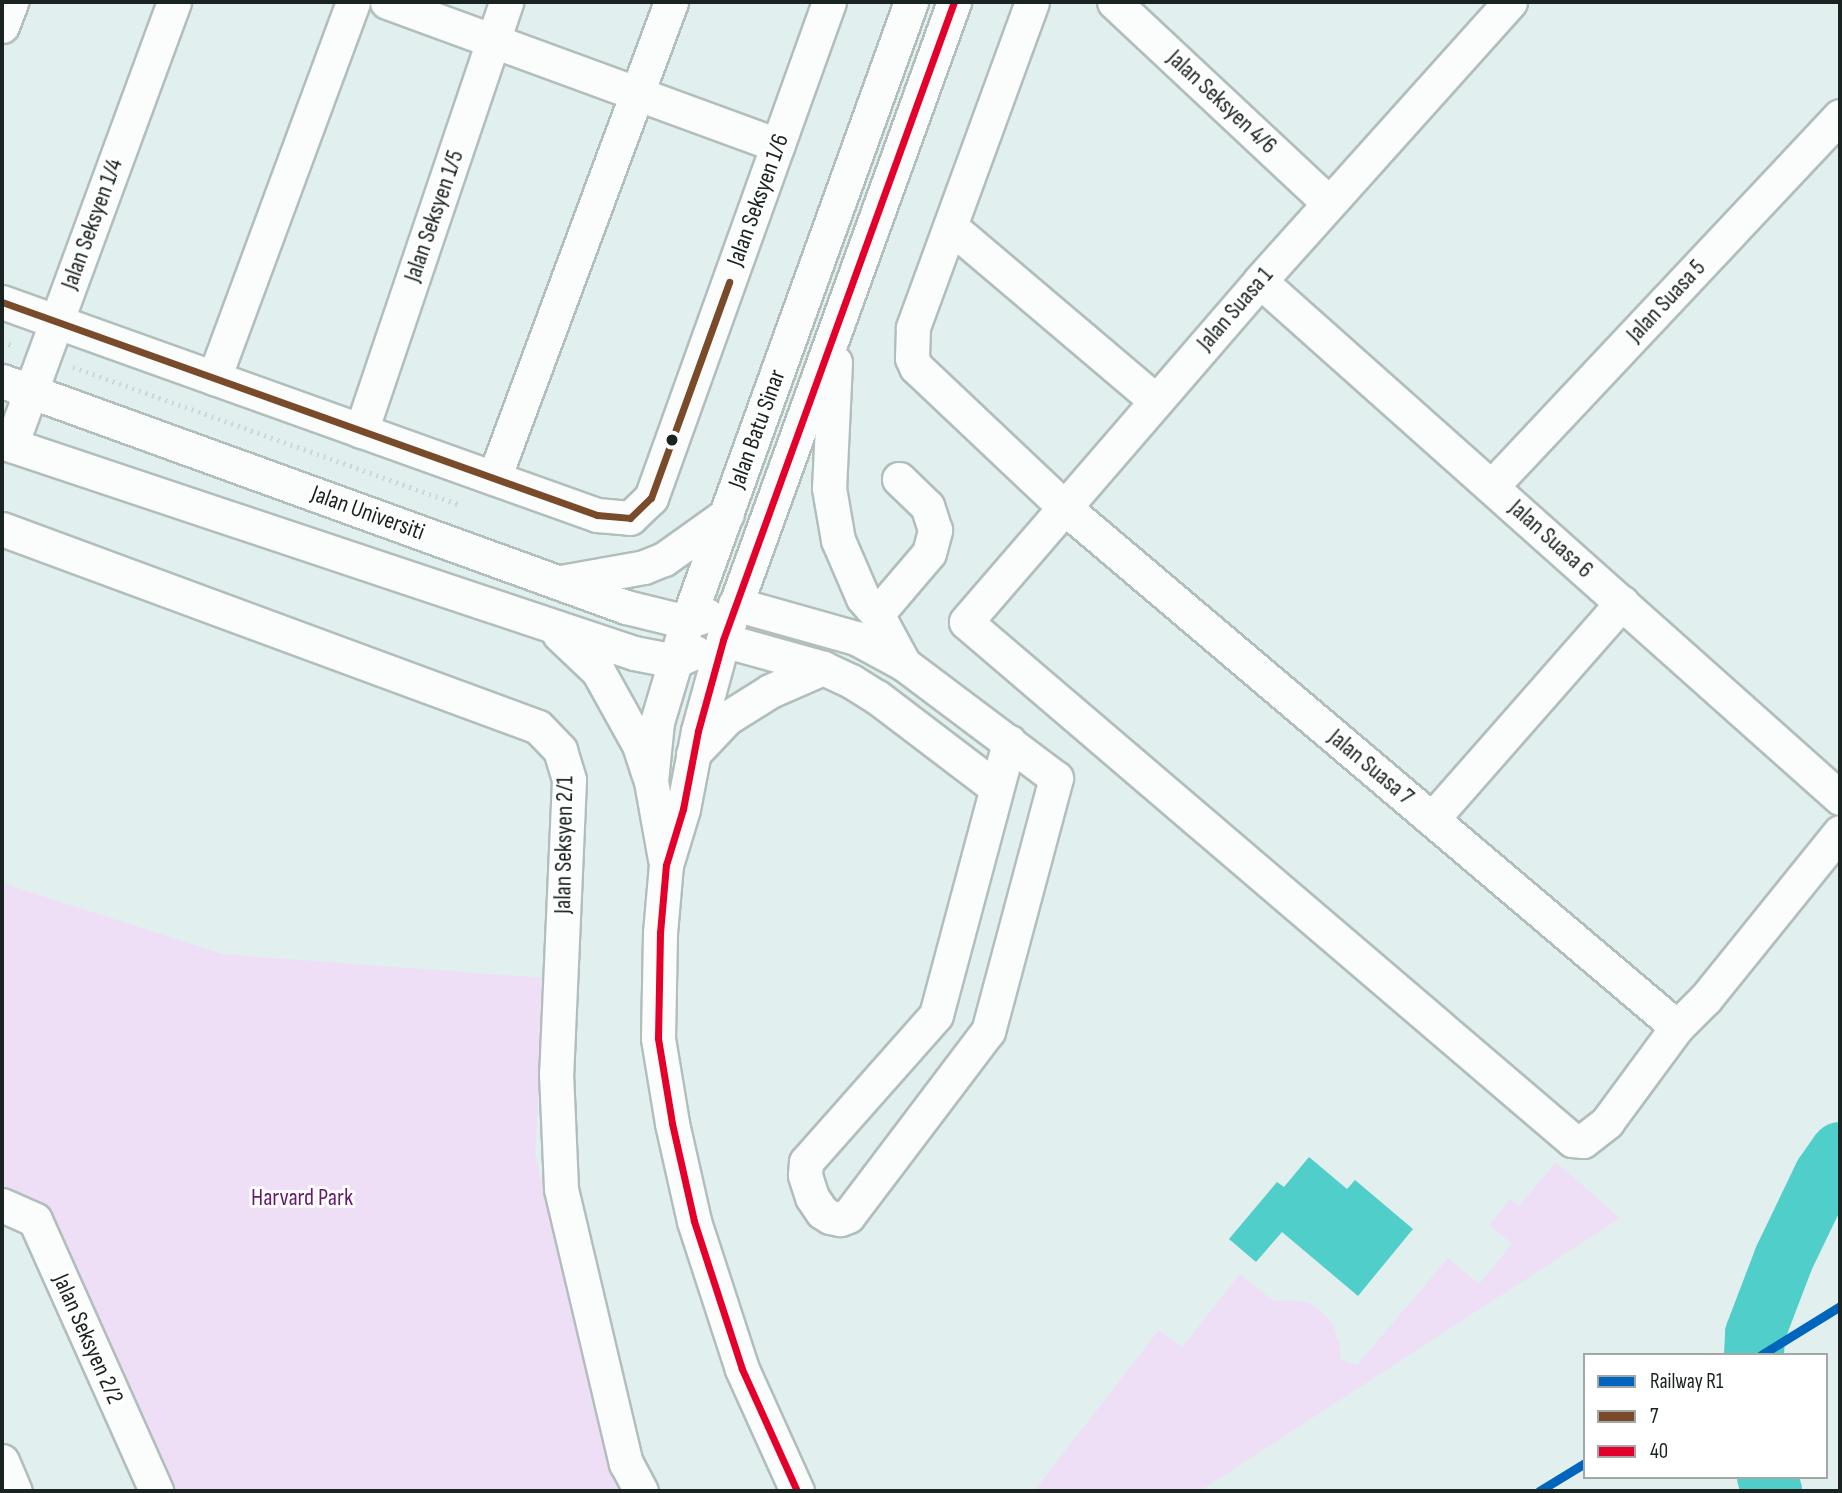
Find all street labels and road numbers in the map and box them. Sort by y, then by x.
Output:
street label: Jalan Seksyen 4/6 [1161,44,1283,160]
street label: Jalan Seksyen 1/6 [721,130,795,270]
street label: Jalan Seksyen 1/5 [398,146,470,286]
street label: Jalan Seksyen 1/4 [55,155,129,293]
street label: Jalan Suasa 5 [1620,254,1712,348]
street label: Jalan Suasa 1 [1191,261,1279,357]
street label: Jalan Batu Sinar [722,366,792,492]
street label: Jalan Universiti [307,479,429,547]
street label: Jalan Suasa 6 [1503,494,1599,584]
street label: Jalan Suasa 7 [1322,723,1420,811]
street label: Jalan Seksyen 2/1 [548,776,580,914]
street label: Jalan Seksyen 2/2 [47,1270,129,1408]

